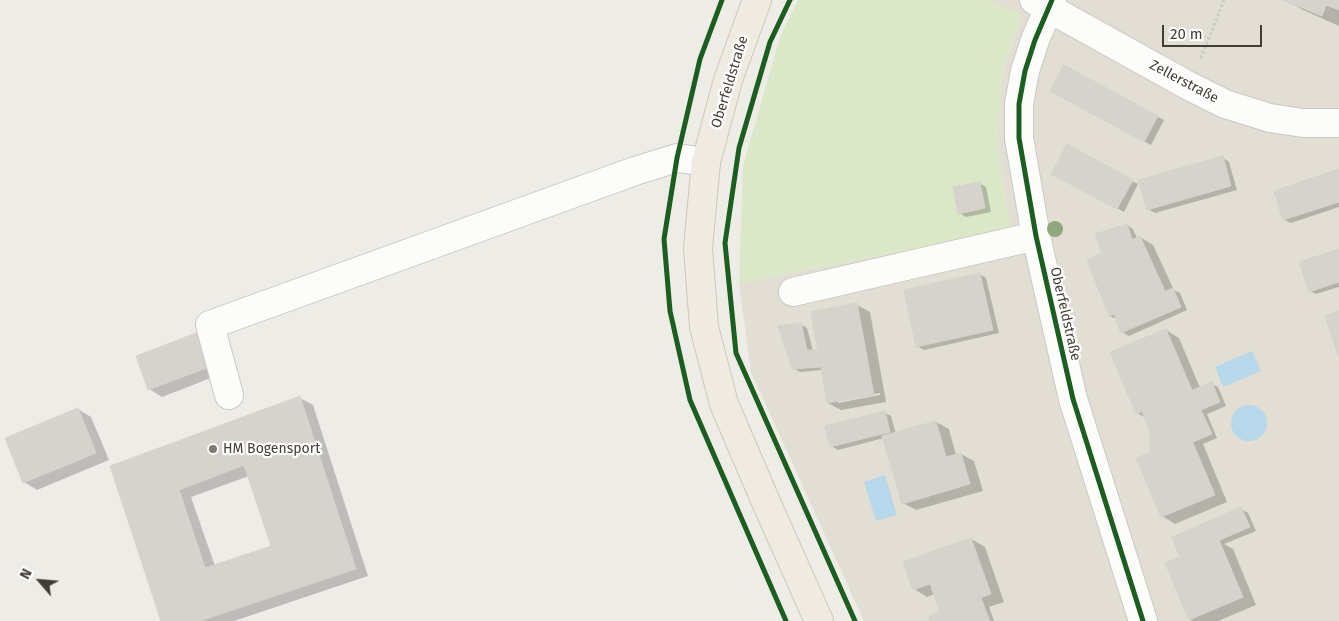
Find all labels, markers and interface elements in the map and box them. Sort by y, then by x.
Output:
scale bar [1164,15,1264,47]
text: 20 m [1170,25,1203,43]
street label: Oberfeldstraße [708,34,752,130]
street label: Zellerstraße [1147,57,1221,107]
street label: Oberfeldstraße [1046,265,1084,363]
place label: HM Bogensport [223,441,320,457]
marker: HM Bogensport [207,443,219,455]
north arrow [15,556,65,606]
text: N [17,566,36,582]

